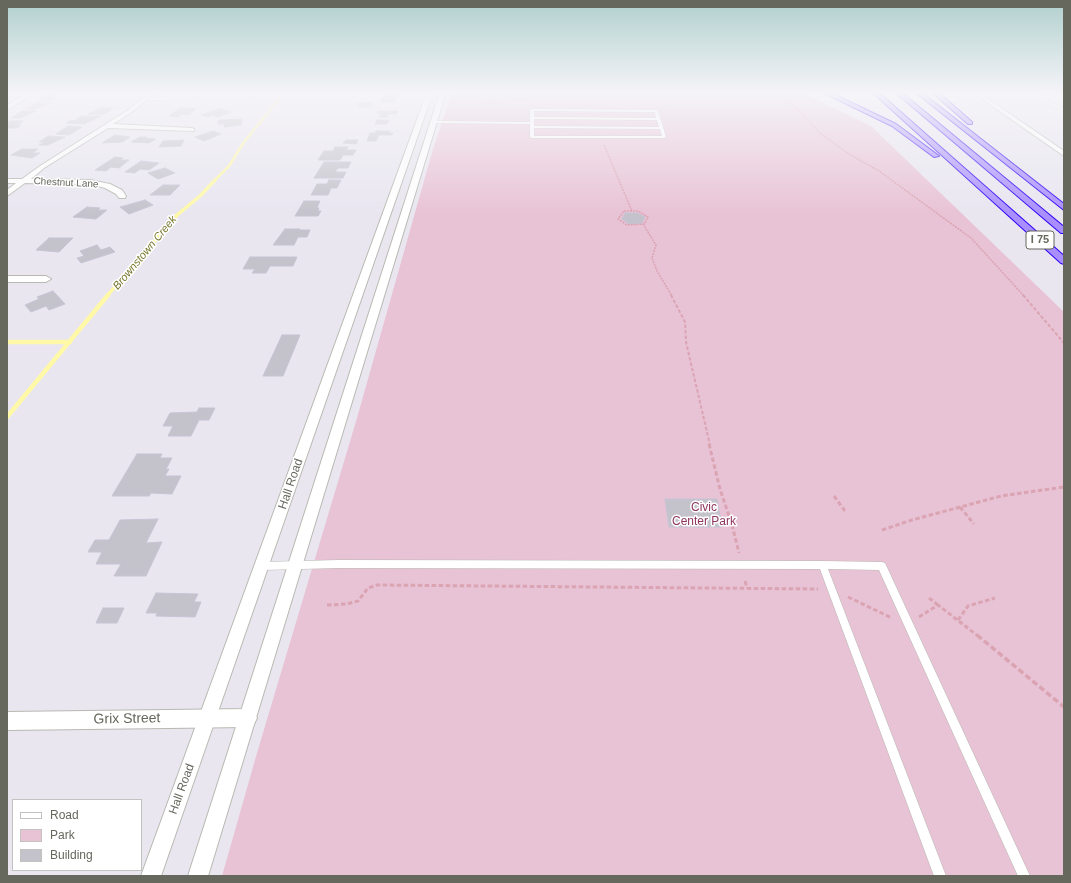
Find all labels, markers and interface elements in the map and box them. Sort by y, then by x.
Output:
street label: Chestnut Lane [33,175,99,191]
water label: Brownstown Creek [110,213,180,293]
road number: I 75 [1026,231,1054,249]
street label: Hall Road [276,457,306,511]
park label: Civic Center Park [672,501,736,529]
street label: Grix Street [93,710,161,728]
street label: Hall Road [166,762,198,816]
legend [12,799,142,871]
text: Road [50,808,79,822]
text: Park [50,828,75,842]
text: Building [50,848,93,862]

